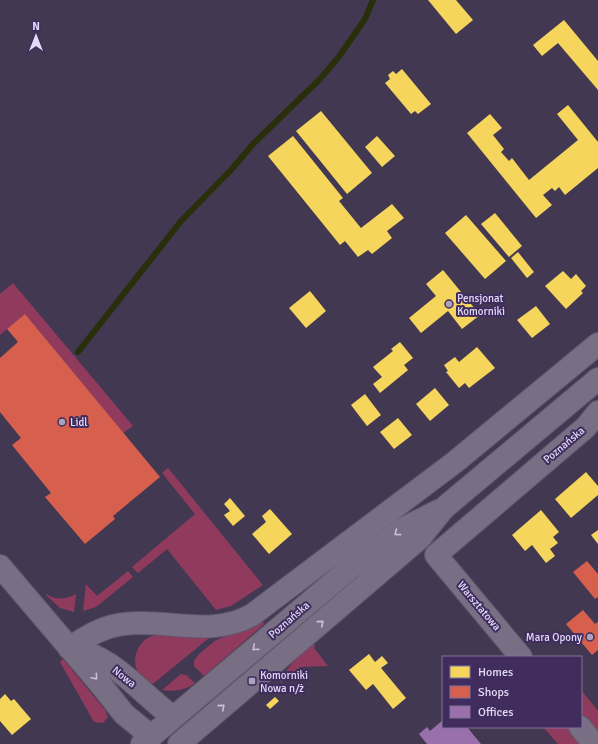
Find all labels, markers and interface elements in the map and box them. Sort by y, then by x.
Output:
north arrow [16,16,56,56]
text: N [32,20,40,33]
place label: Pensjonat Komorniki [457,292,505,318]
marker: Pensjonat Komorniki [444,299,454,309]
place label: Lidl [70,416,88,429]
marker: Lidl [57,417,67,427]
street label: Poznańska [541,424,588,466]
one-way arrow [395,528,402,535]
street label: Warsztatowa [455,579,504,634]
street label: Poznańska [266,598,312,641]
one-way arrow [316,621,324,628]
place label: Mara Opony [526,631,583,644]
marker: Mara Opony [585,632,595,642]
one-way arrow [253,644,260,651]
legend [442,656,582,728]
street label: Nowa [110,664,139,691]
text: Homes [478,665,513,680]
place label: Komorniki Nowa n/ż [260,669,308,695]
one-way arrow [90,673,97,680]
marker: Komorniki Nowa n/ż [247,676,257,686]
text: Shops [478,685,509,700]
one-way arrow [217,705,225,712]
text: Offices [478,705,513,720]

